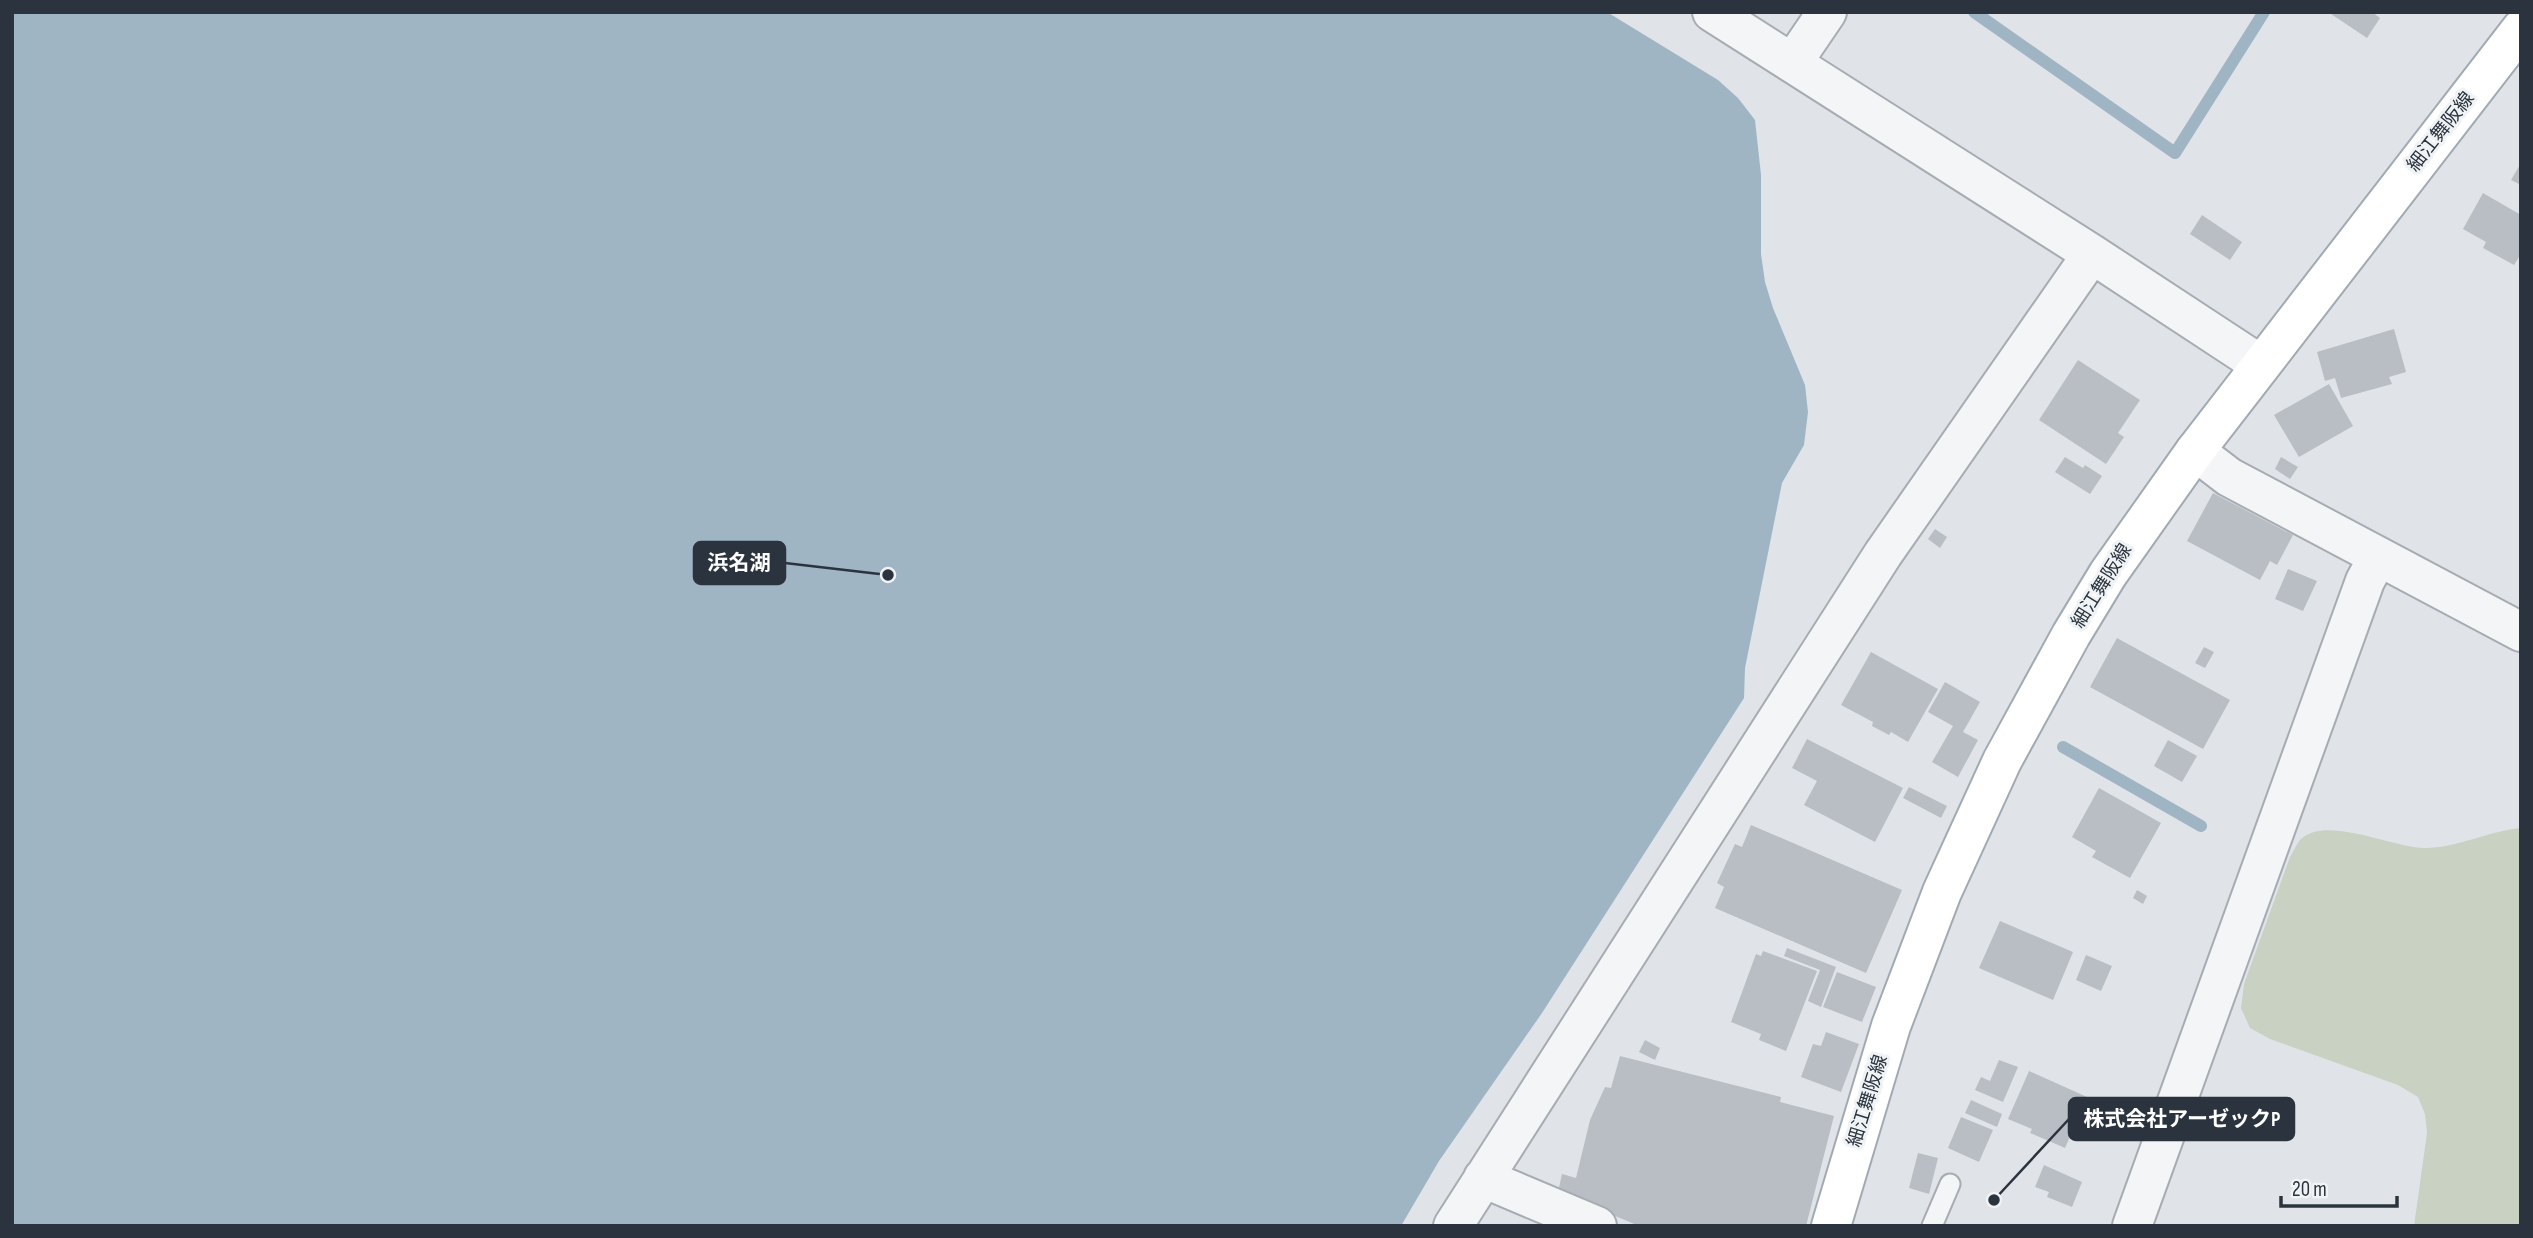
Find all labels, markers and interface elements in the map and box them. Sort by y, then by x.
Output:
street label: 細江舞阪線 [2403,87,2479,177]
street label: 細江舞阪線 [2067,540,2137,632]
callout: 浜名湖 [694,542,785,584]
text: 浜名湖 [708,551,771,576]
street label: 細江舞阪線 [1843,1052,1893,1150]
callout: 株式会社アーゼックP [2069,1098,2294,1140]
text: 株式会社アーゼックP [2083,1107,2281,1132]
scale bar [2281,1164,2396,1208]
text: 20 m [2292,1177,2327,1202]

